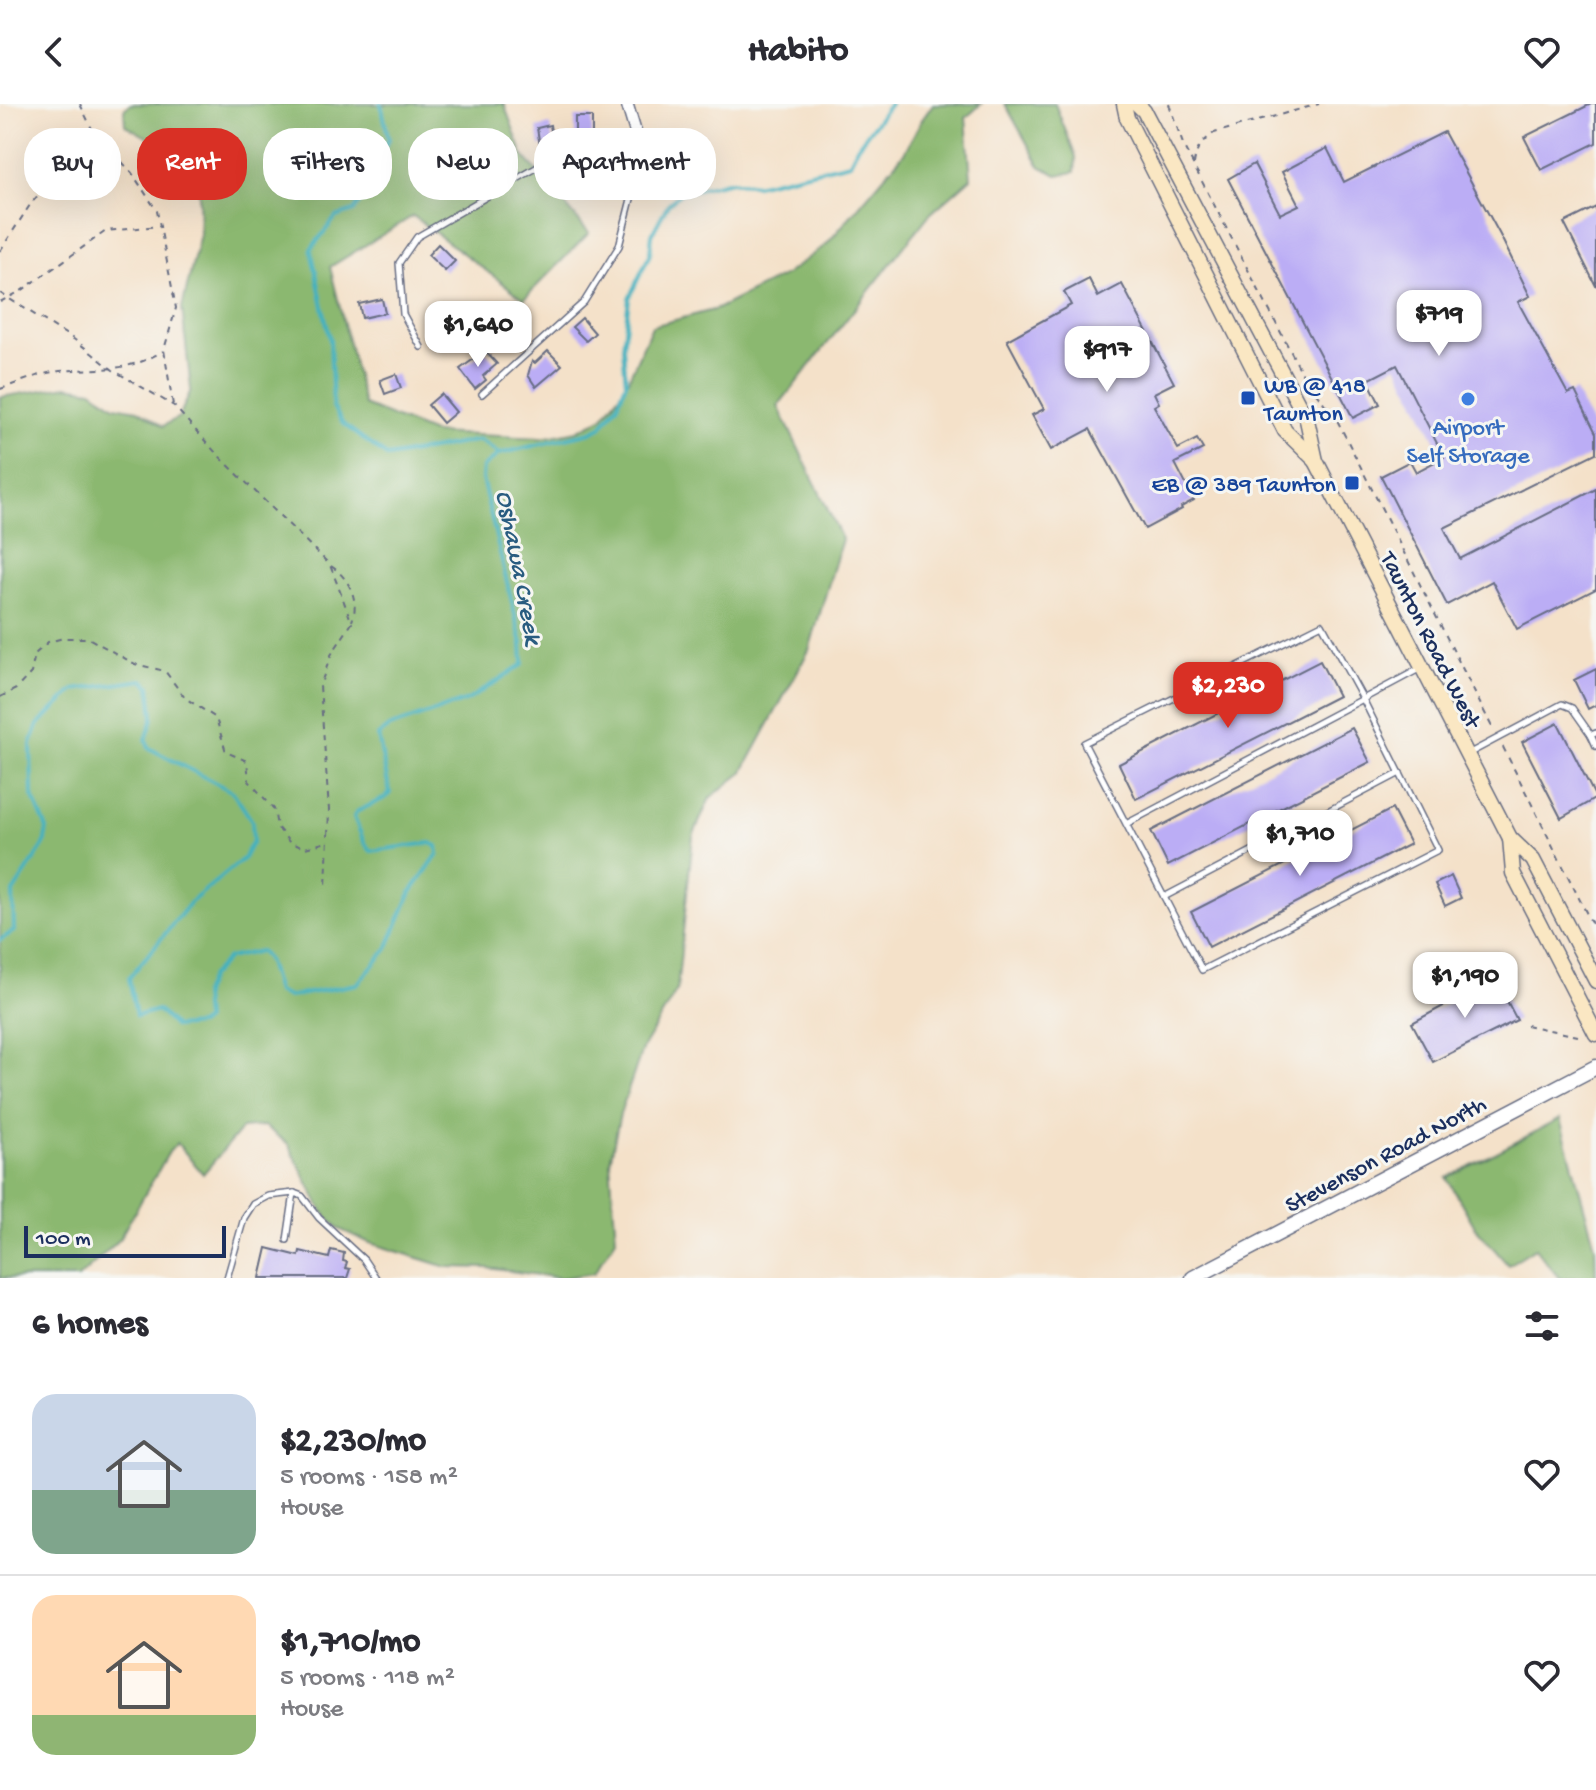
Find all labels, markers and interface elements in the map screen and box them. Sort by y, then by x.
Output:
icon: back [32,30,76,74]
icon: heart [1520,30,1564,74]
text: Habito [748,31,848,74]
chip: Buy [24,128,121,200]
chip: Rent [137,128,247,200]
chip: Filters [263,128,392,200]
chip: New [408,128,518,200]
chip: Apartment [534,128,716,200]
pin: $719 [1392,290,1486,358]
text: $719 [1415,300,1463,331]
pin: $1,640 [413,301,543,369]
text: $1,640 [443,311,513,342]
pin: $917 [1060,326,1154,394]
text: $917 [1083,336,1131,367]
place label: WB @ 418 Taunton [1262,373,1366,430]
marker: WB @ 418 Taunton [1239,389,1257,407]
marker: Airport Self Storage [1459,390,1477,408]
place label: Airport Self Storage [1406,415,1530,472]
place label: EB @ 389 Taunton [1152,472,1337,501]
marker: EB @ 389 Taunton [1343,474,1361,492]
water label: Oshawa Creek [486,488,547,650]
street label: Taunton Road West [1371,546,1487,736]
pin: $2,230 [1163,662,1293,730]
text: $2,230 [1191,672,1265,703]
pin: $1,710 [1235,810,1365,878]
text: $1,710 [1265,820,1335,851]
pin: $1,190 [1400,952,1530,1020]
text: $1,190 [1431,962,1499,993]
street label: Stevenson Road North [1281,1091,1492,1221]
scale bar [24,1222,226,1258]
text: 100 m [36,1227,91,1253]
icon: filters [1520,1304,1564,1348]
text: 6 homes [32,1306,147,1346]
text: $2,230/mo [280,1423,426,1463]
icon: home [96,1426,192,1522]
icon: heart [1520,1452,1564,1496]
text: 5 rooms · 158 m² [280,1463,458,1494]
text: House [280,1494,344,1525]
text: $1,710/mo [280,1624,420,1664]
icon: home [96,1627,192,1723]
icon: heart [1520,1653,1564,1697]
text: 5 rooms · 118 m² [280,1664,455,1695]
text: House [280,1695,344,1726]

